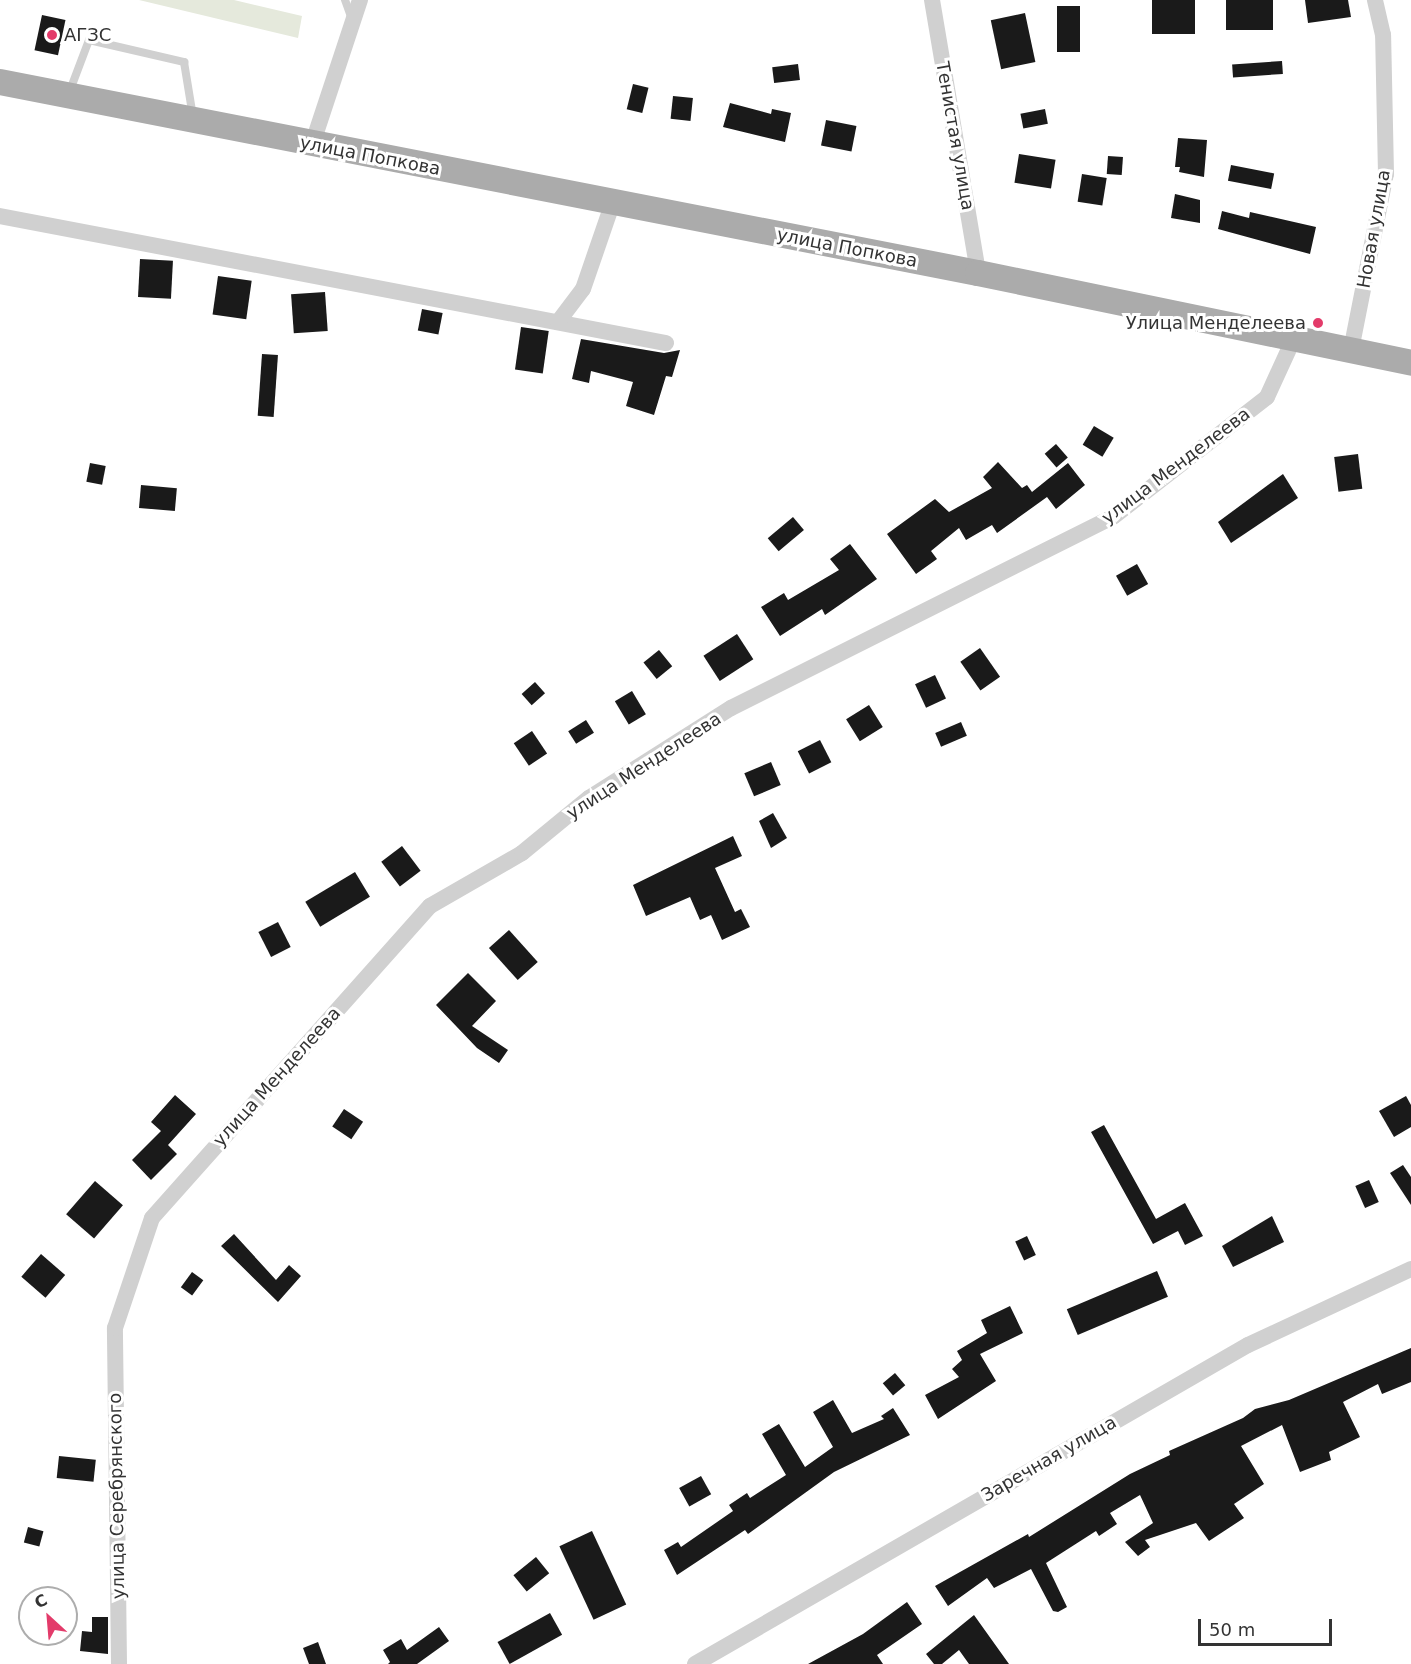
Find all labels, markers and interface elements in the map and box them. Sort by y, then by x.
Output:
place label: АГЗС [64,24,111,46]
marker: АГЗС [45,28,59,42]
street label: Тенистая улица [931,60,979,212]
street label: улица Попкова [298,132,442,180]
street label: Новая улица [1353,168,1395,290]
street label: улица Попкова [775,224,919,272]
place label: Улица Менделеева [1126,312,1306,334]
marker: Улица Менделеева [1311,316,1325,330]
street label: улица Менделеева [1098,403,1254,529]
street label: улица Менделеева [563,708,725,824]
street label: улица Менделеева [209,1003,345,1151]
street label: улица Серебрянского [104,1393,130,1599]
street label: Заречная улица [978,1412,1120,1506]
north arrow [18,1586,78,1646]
text: С [31,1590,50,1612]
scale bar [1201,1607,1334,1645]
text: 50 m [1209,1619,1255,1640]

